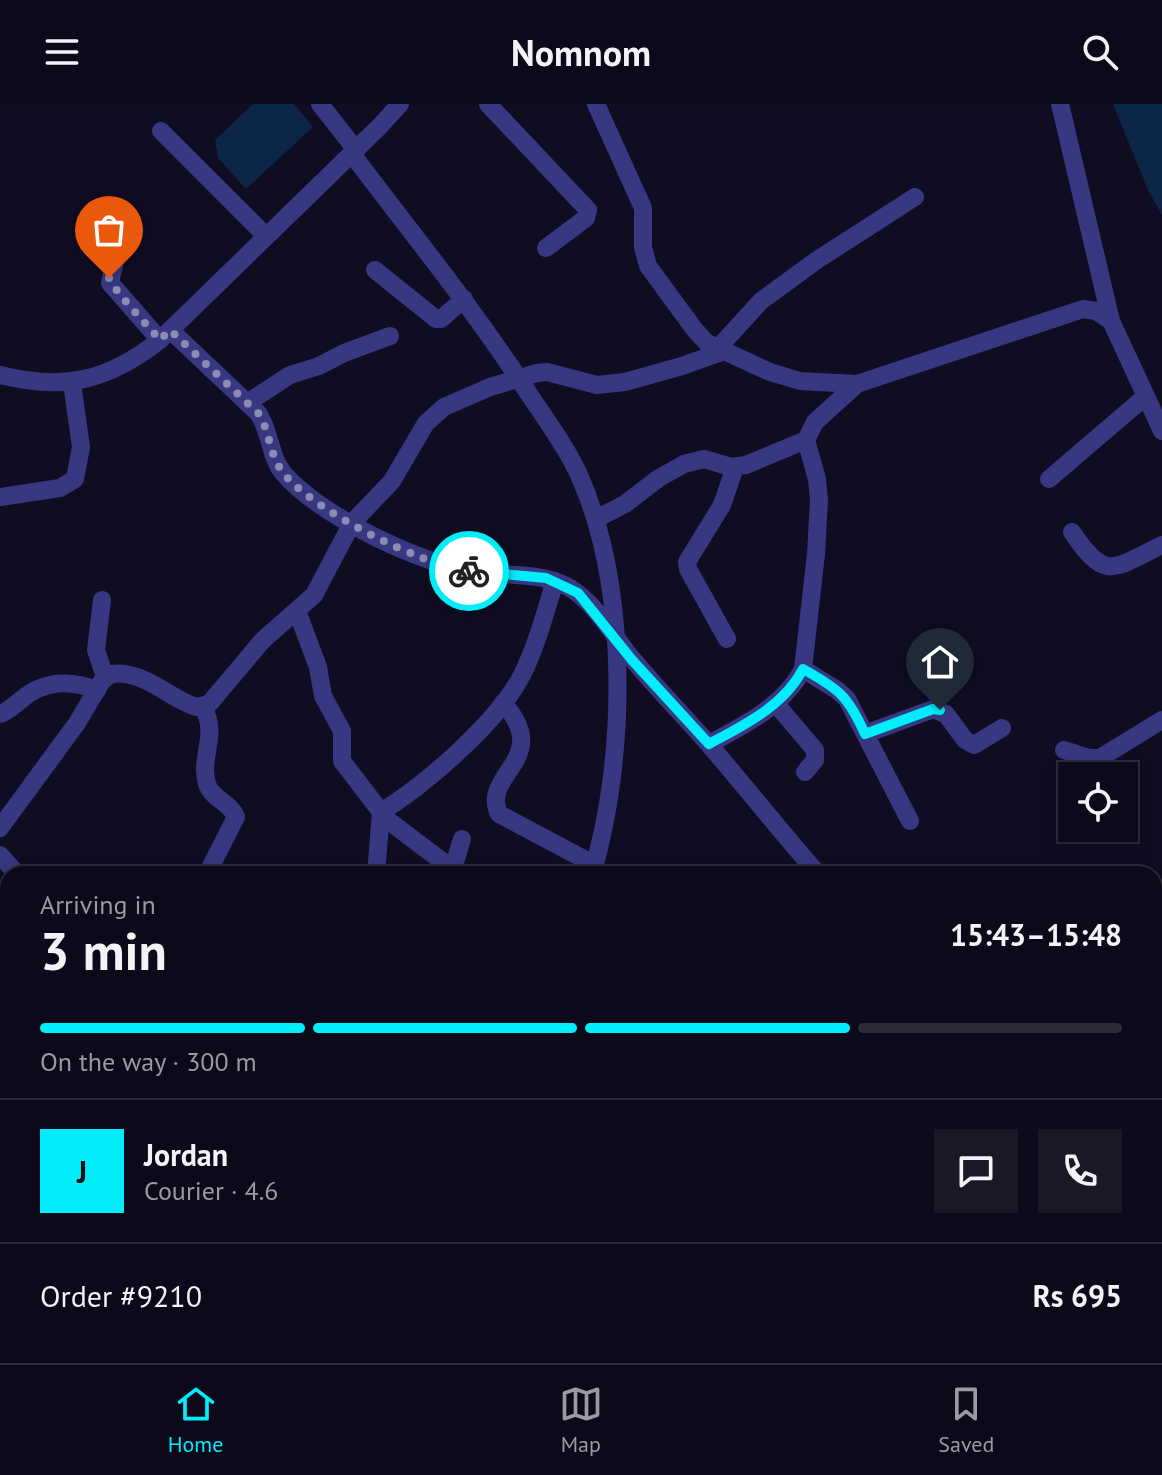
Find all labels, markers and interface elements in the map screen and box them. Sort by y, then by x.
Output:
text: Nomnom [511,29,651,76]
icon: menu [40,30,84,74]
icon: search [1078,30,1122,74]
pin [75,196,143,278]
icon: bag [87,208,131,252]
courier [429,531,509,611]
icon: bike [447,549,491,593]
pin [906,628,974,710]
icon: home [918,640,962,684]
map controls [1058,762,1138,842]
button: locate [1058,762,1138,842]
text: Arriving in [40,888,156,921]
text: 15:43–15:48 [950,915,1122,954]
text: 3 min [40,917,167,984]
text: On the way · 300 m [40,1045,257,1078]
button: chat [934,1129,1018,1213]
button: phone [1038,1129,1122,1213]
text: Jordan [144,1135,228,1174]
text: J [77,1152,87,1191]
text: Courier · 4.6 [144,1174,278,1207]
text: Order #9210 [40,1276,202,1315]
text: Rs 695 [1033,1276,1122,1315]
tab: Home [168,1382,223,1458]
tab: Map [559,1382,603,1458]
tab: Saved [938,1382,994,1458]

